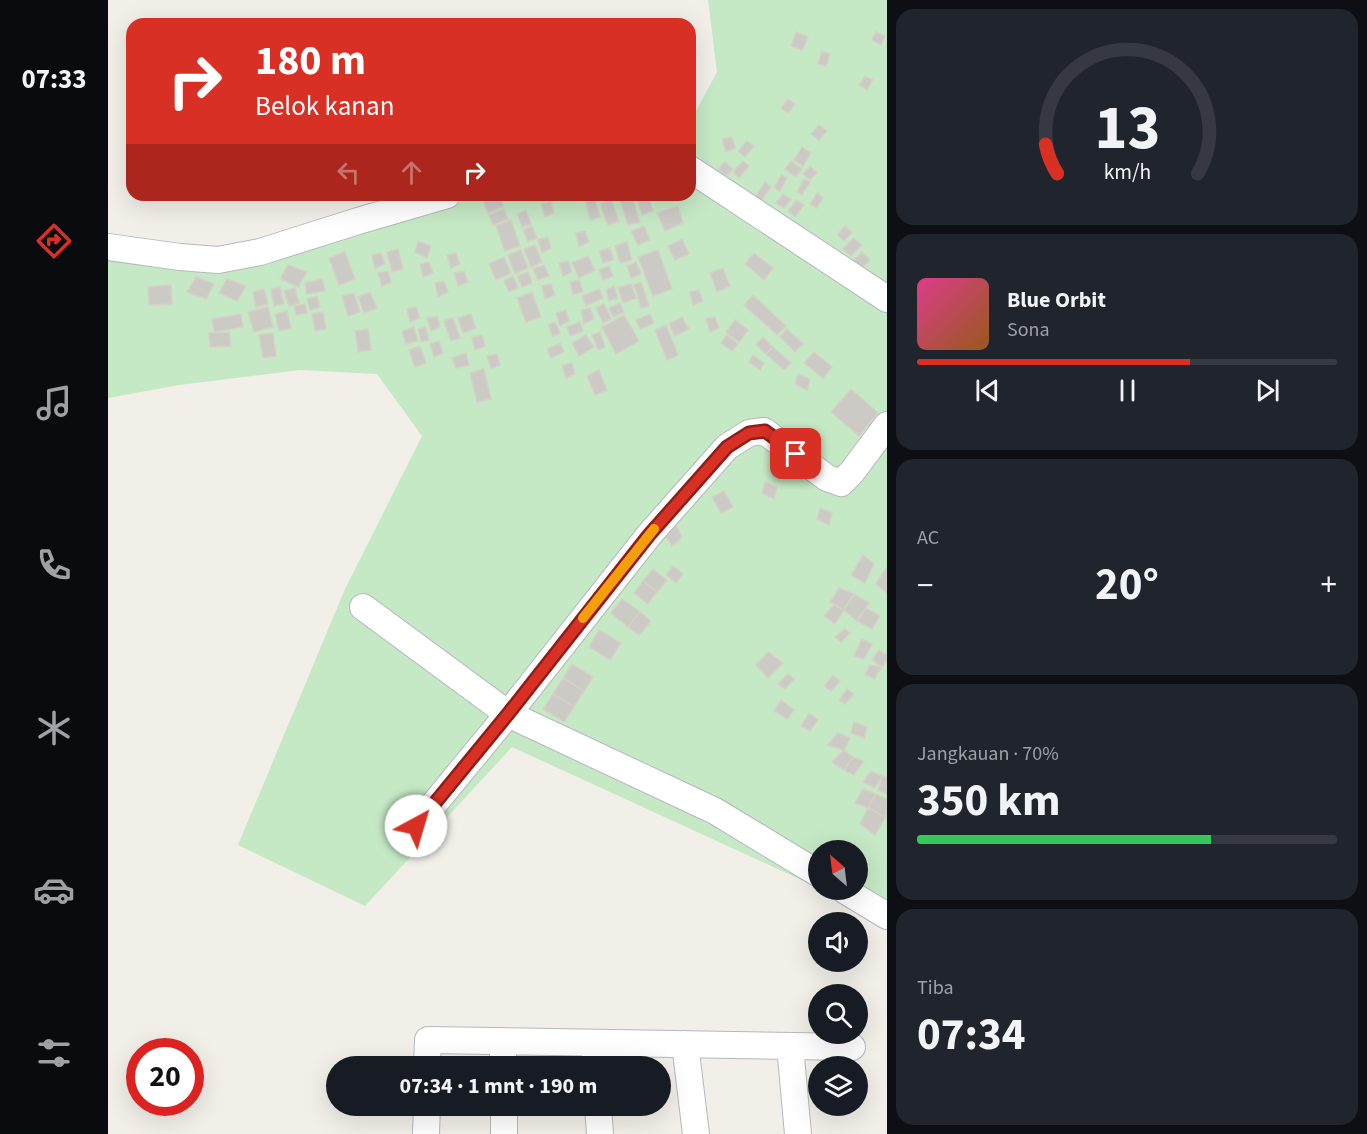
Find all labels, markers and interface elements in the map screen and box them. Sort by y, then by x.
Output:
text: 180 m [255,31,366,91]
icon: right [156,42,234,120]
text: 07:33 [21,60,87,99]
text: 13 [1094,84,1160,173]
text: Belok kanan [255,87,394,126]
icon: left [332,156,365,189]
icon: ahead [395,156,428,189]
icon: right [458,156,491,189]
text: km/h [1103,157,1151,188]
icon: directions [33,220,75,262]
text: Blue Orbit [1007,284,1106,316]
text: Sona [1007,316,1050,344]
icon: previous [971,374,1004,407]
icon: pause [1111,374,1144,407]
icon: next [1251,374,1284,407]
icon: music [33,382,75,424]
pin [770,428,821,479]
icon: arrive [779,437,812,470]
text: AC [917,524,939,552]
icon: phone [33,544,75,586]
text: 20° [1095,553,1159,617]
text: − [917,562,933,609]
text: + [1321,562,1337,609]
icon: climate [33,707,75,749]
text: Jangkauan · 70% [917,740,1059,768]
text: 350 km [917,769,1061,833]
position arrow [384,794,448,858]
north arrow [808,840,868,900]
map controls [808,840,868,1116]
icon: car [33,869,75,911]
button: sound [808,912,868,972]
text: Tiba [917,974,954,1002]
button: search [808,984,868,1044]
text: 07:34 [917,1003,1026,1067]
icon: filters [33,1032,75,1074]
speed limit sign: 20 [126,1038,204,1116]
button: layers [808,1056,868,1116]
text: 07:34 · 1 mnt · 190 m [400,1070,597,1102]

